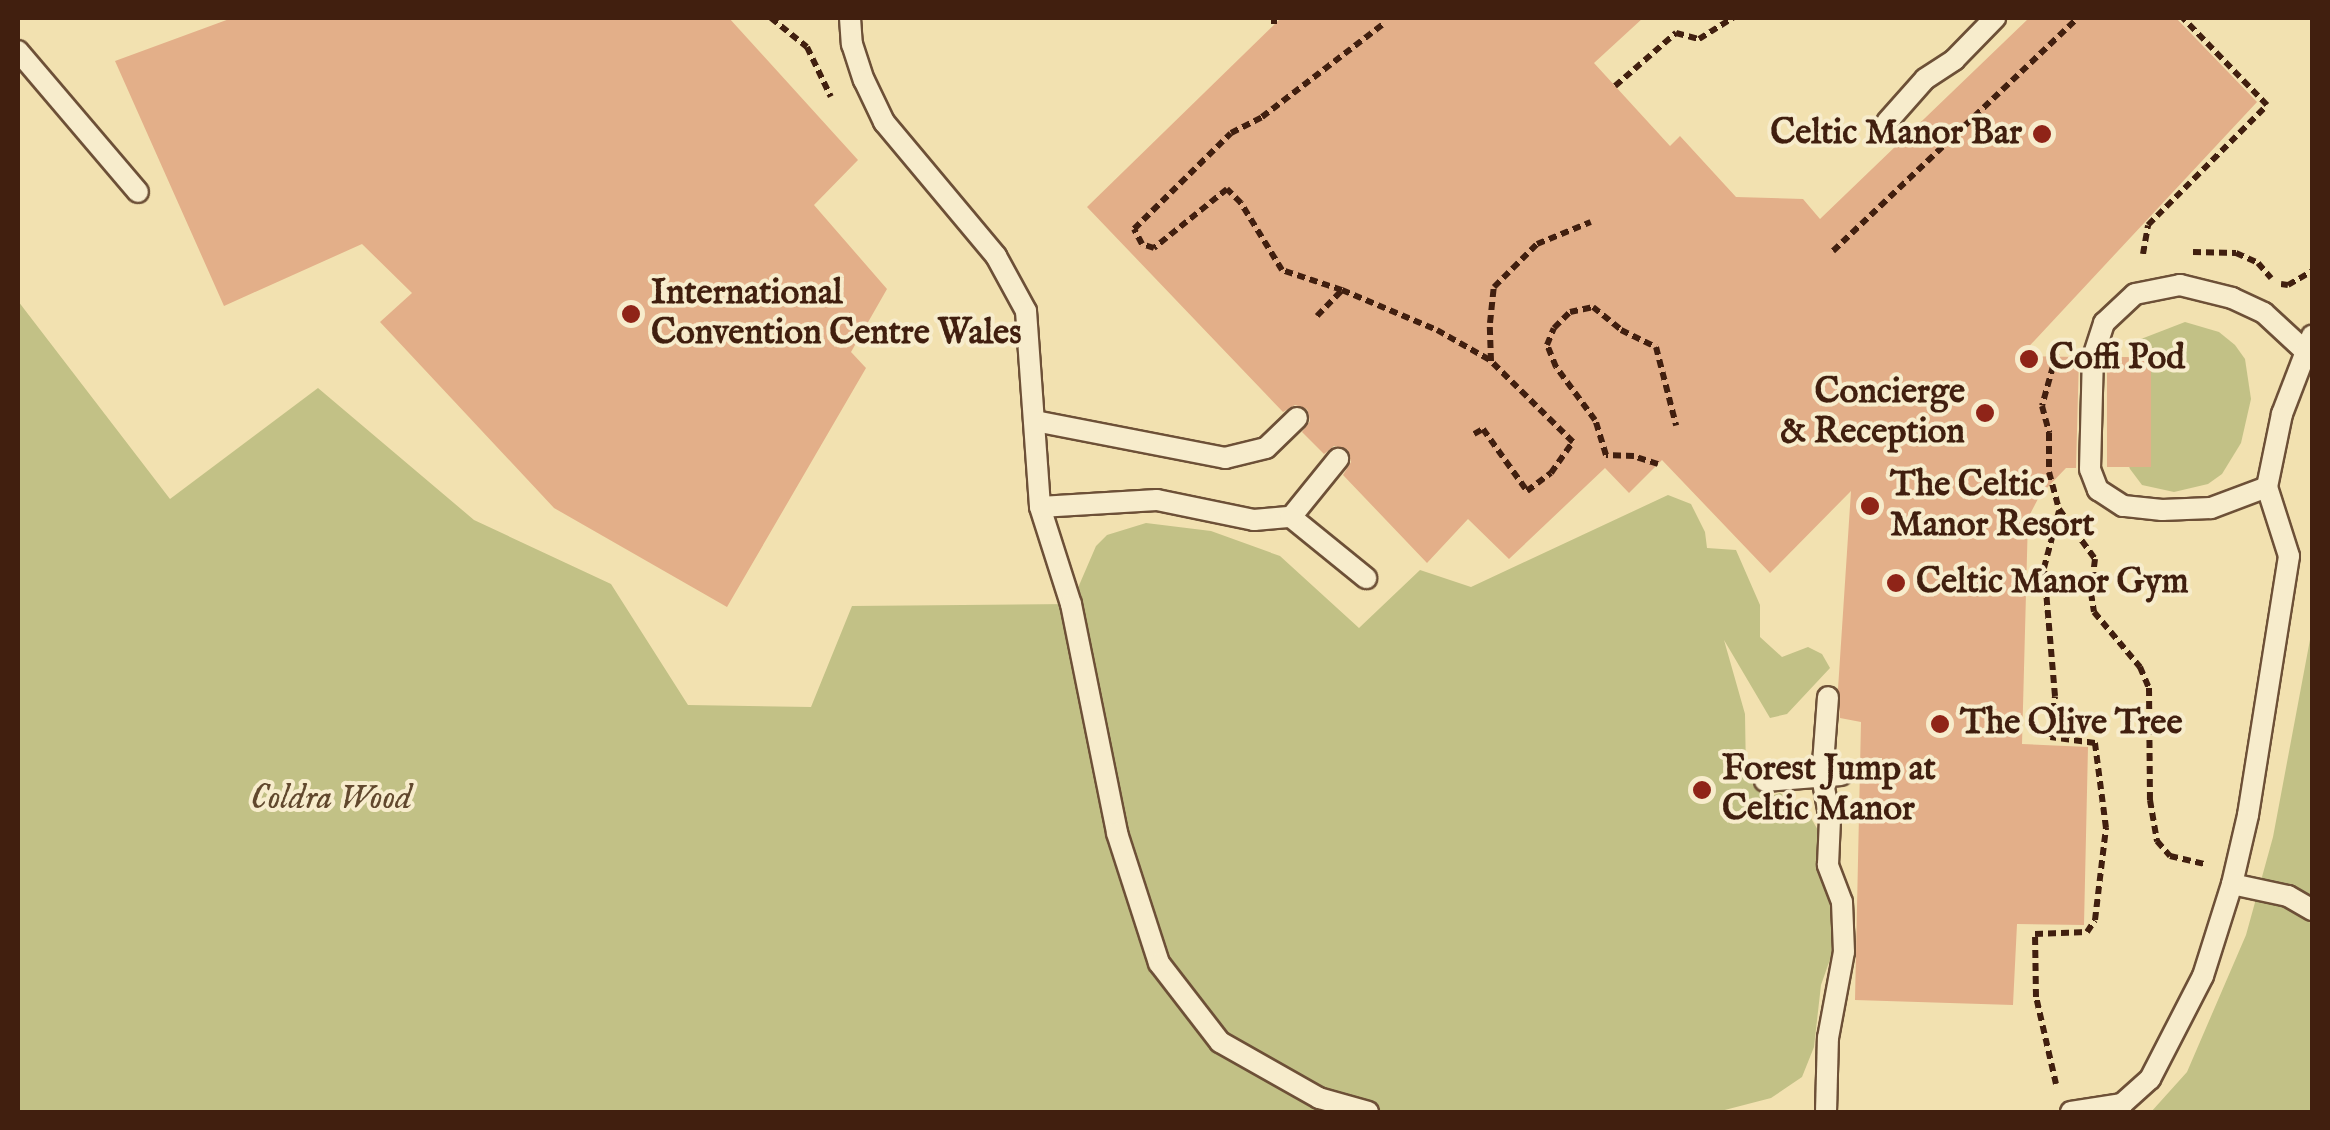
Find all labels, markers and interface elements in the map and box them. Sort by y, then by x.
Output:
place label: Celtic Manor Bar [1770,113,2022,155]
marker: Celtic Manor Bar [2031,123,2053,145]
place label: International Convention Centre Wales [651,273,1021,355]
marker: International Convention Centre Wales [620,303,642,325]
place label: Coffi Pod [2049,338,2185,380]
marker: Coffi Pod [2018,348,2040,370]
place label: Concierge & Reception [1780,372,1965,454]
marker: Concierge & Reception [1974,402,1996,424]
place label: The Celtic Manor Resort [1890,465,2094,547]
marker: The Celtic Manor Resort [1859,495,1881,517]
place label: Celtic Manor Gym [1916,562,2189,604]
marker: Celtic Manor Gym [1885,572,1907,594]
place label: The Olive Tree [1960,703,2182,745]
marker: The Olive Tree [1929,713,1951,735]
place label: Forest Jump at Celtic Manor [1722,749,1936,831]
park label: Coldra Wood [250,778,412,820]
marker: Forest Jump at Celtic Manor [1691,779,1713,801]

